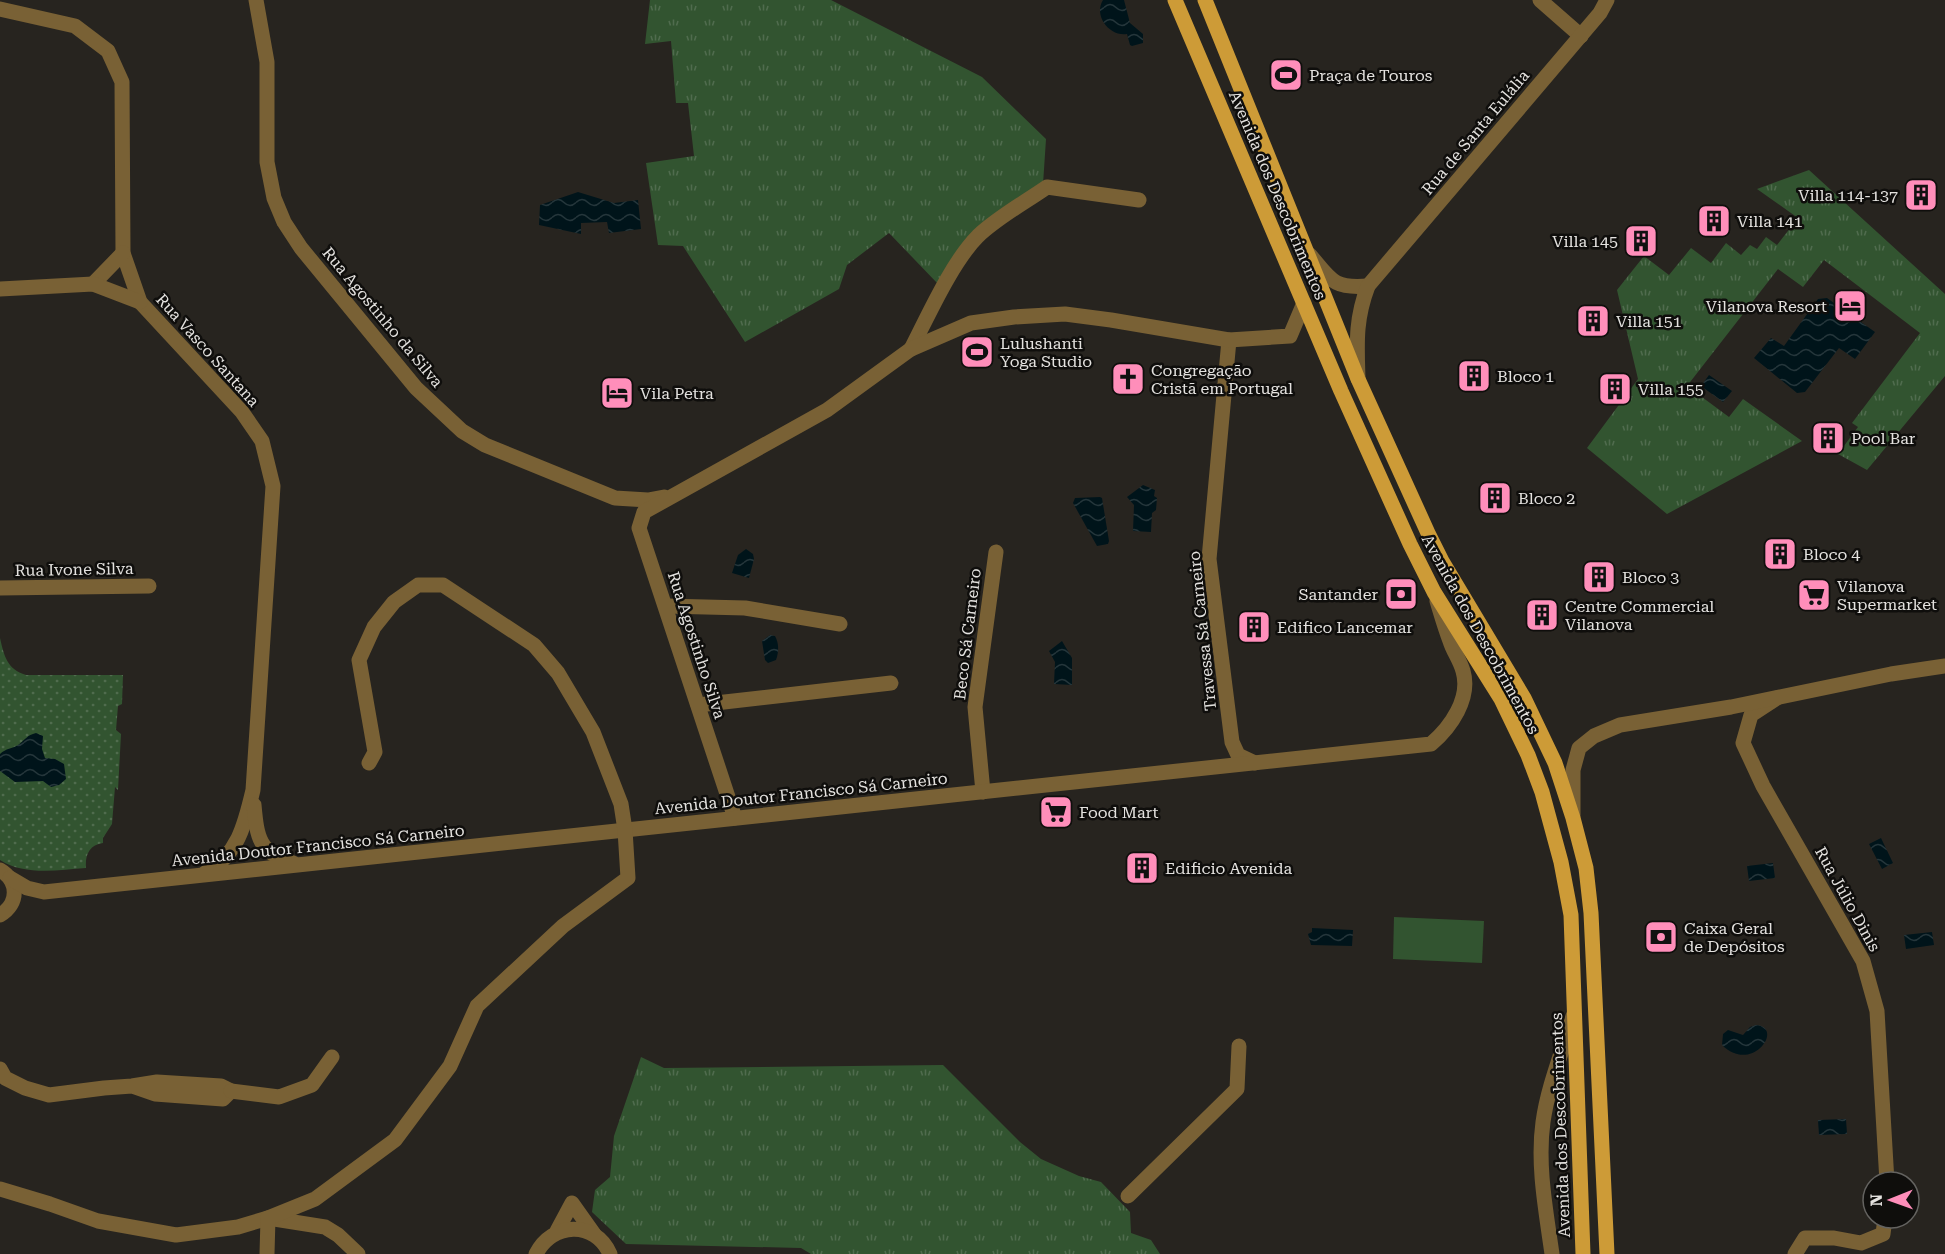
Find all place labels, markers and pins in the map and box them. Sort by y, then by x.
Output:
sports icon: Praça de Touros [1268,57,1304,93]
place label: Praça de Touros [1309,66,1433,85]
building icon: Villa 114-137 [1903,177,1939,213]
place label: Villa 114-137 [1798,186,1898,205]
building icon: Villa 141 [1696,203,1732,239]
place label: Villa 141 [1737,212,1803,231]
building icon: Villa 145 [1623,223,1659,259]
place label: Villa 145 [1552,232,1618,251]
hotel icon: Vilanova Resort [1832,288,1868,324]
place label: Vilanova Resort [1706,297,1827,316]
building icon: Villa 151 [1575,303,1611,339]
place label: Villa 151 [1616,312,1682,331]
sports icon: Lulushanti Yoga Studio [959,334,995,370]
place label: Lulushanti Yoga Studio [1000,334,1092,371]
building icon: Bloco 1 [1456,358,1492,394]
church icon: Congregação Cristã em Portugal [1110,361,1146,397]
place label: Congregação Cristã em Portugal [1151,361,1293,398]
place label: Bloco 1 [1497,367,1554,386]
building icon: Villa 155 [1597,371,1633,407]
hotel icon: Vila Petra [599,375,635,411]
place label: Villa 155 [1638,380,1704,399]
place label: Vila Petra [640,384,714,403]
building icon: Pool Bar [1810,420,1846,456]
place label: Pool Bar [1851,429,1916,448]
building icon: Bloco 2 [1477,480,1513,516]
place label: Bloco 2 [1518,489,1575,508]
building icon: Bloco 4 [1762,536,1798,572]
place label: Bloco 4 [1803,545,1860,564]
building icon: Bloco 3 [1581,559,1617,595]
place label: Bloco 3 [1622,568,1679,587]
bank icon: Santander [1383,576,1419,612]
supermarket icon: Vilanova Supermarket [1796,577,1832,613]
place label: Vilanova Supermarket [1837,577,1937,614]
place label: Santander [1298,585,1378,604]
building icon: Centre Commercial Vilanova [1524,597,1560,633]
place label: Centre Commercial Vilanova [1565,597,1714,634]
building icon: Edifico Lancemar [1236,609,1272,645]
place label: Edifico Lancemar [1277,618,1413,637]
supermarket icon: Food Mart [1038,794,1074,830]
place label: Food Mart [1079,803,1158,822]
building icon: Edificio Avenida [1124,850,1160,886]
place label: Edificio Avenida [1165,859,1293,878]
bank icon: Caixa Geral de Depósitos [1643,919,1679,955]
place label: Caixa Geral de Depósitos [1684,919,1785,956]

